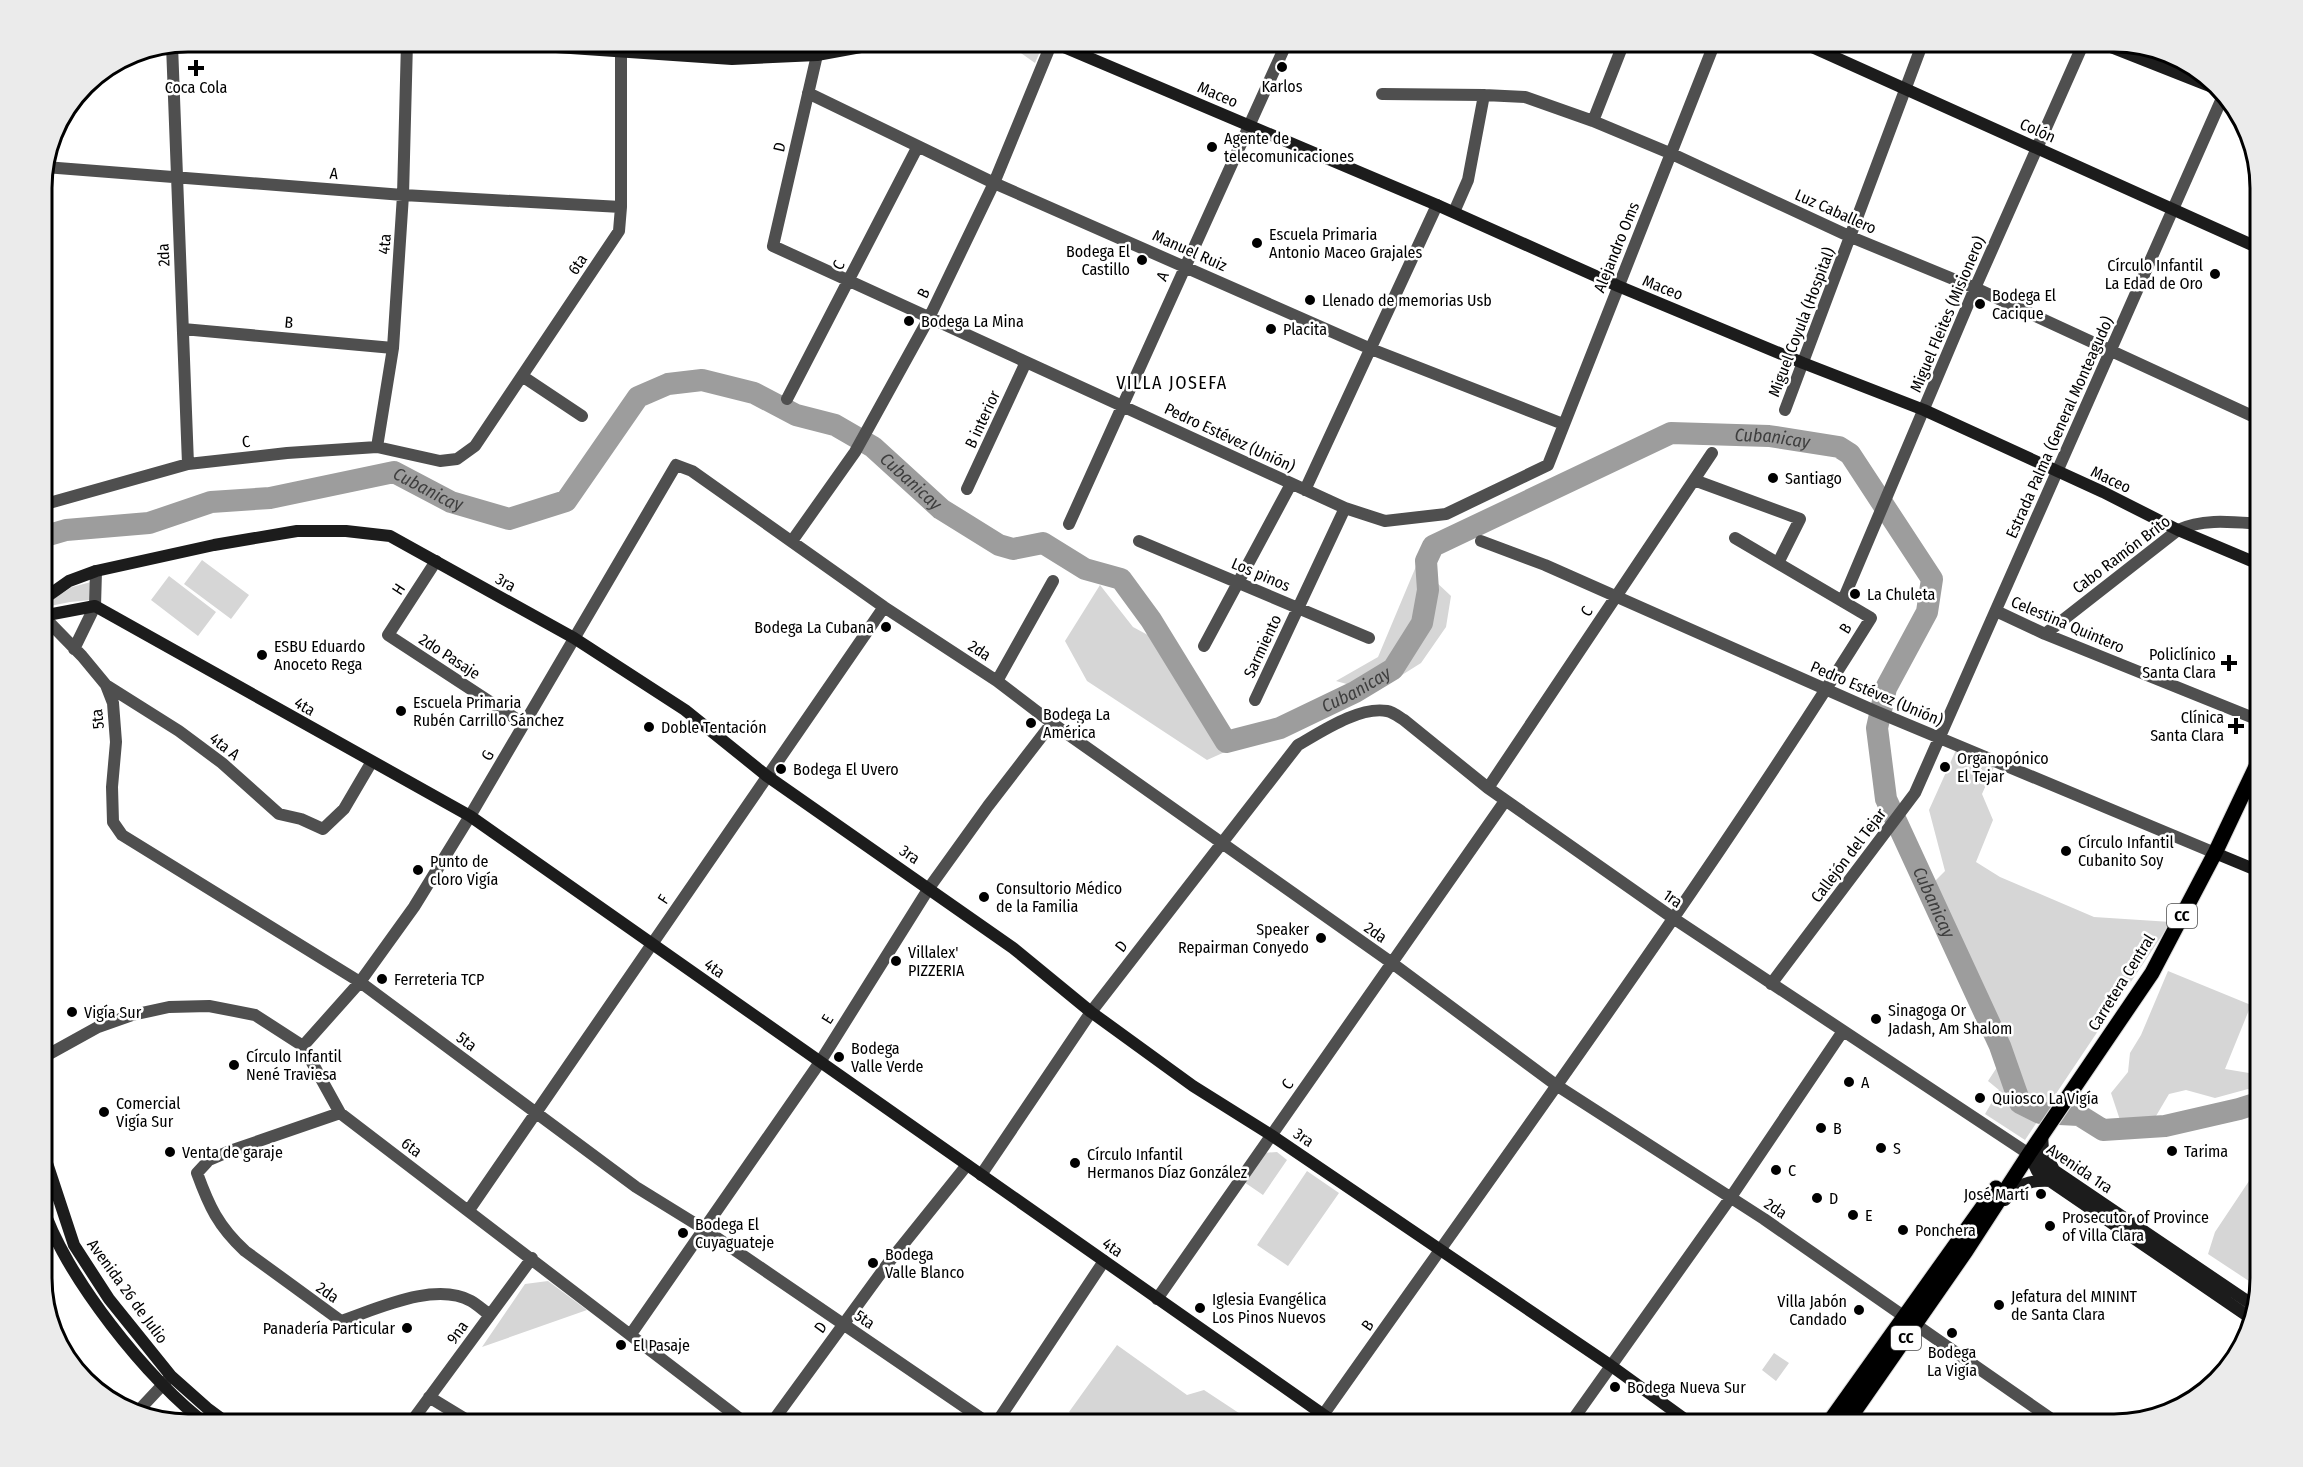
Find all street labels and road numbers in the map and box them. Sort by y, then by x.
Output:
street label: Maceo [1195,77,1241,111]
street label: Colón [2017,114,2059,147]
street label: D [769,140,790,154]
street label: A [329,164,340,183]
street label: Luz Caballero [1792,185,1879,238]
street label: Alejandro Oms [1590,199,1643,295]
street label: Manuel Ruiz [1150,226,1230,275]
street label: 4ta [374,233,395,255]
street label: Miguel Fleites (Misionero) [1906,233,1989,395]
street label: 2da [154,243,173,267]
street label: Miguel Coyula (Hospital) [1764,245,1839,400]
street label: 6ta [564,250,591,278]
street label: C [828,257,849,273]
street label: A [1152,268,1173,284]
street label: Maceo [1640,271,1686,304]
street label: B [913,285,934,301]
street label: B [284,313,294,332]
street label: Estrada Palma (General Monteagudo) [2002,313,2117,541]
street label: B interior [961,387,1004,451]
street label: Pedro Estévez (Unión) [1161,399,1298,476]
street label: C [241,432,251,451]
street label: Maceo [2088,462,2134,497]
street label: Cabo Ramón Brito [2069,511,2174,597]
street label: Los pinos [1229,554,1293,595]
street label: 3ra [492,569,519,596]
street label: H [388,580,409,599]
street label: Celestina Quintero [2008,592,2127,657]
street label: C [1576,603,1597,620]
street label: Sarmiento [1240,612,1285,681]
street label: B [1835,619,1856,637]
street label: 2do Pasaje [416,630,484,683]
street label: 2da [965,636,995,665]
street label: Pedro Estévez (Unión) [1808,657,1946,730]
street label: 4ta [291,693,319,720]
street label: 5ta [87,708,108,730]
street label: 4ta A [206,729,244,764]
street label: G [477,747,498,764]
street label: Callejón del Tejar [1807,804,1890,906]
street label: 3ra [896,841,924,868]
street label: 1ra [1659,885,1686,912]
street label: F [654,891,673,908]
road number: CC [2167,904,2197,928]
street label: 2da [1361,918,1391,947]
street label: Carretera Central [2084,930,2159,1034]
street label: D [1111,937,1132,956]
street label: 4ta [701,955,729,982]
street label: E [817,1011,837,1027]
street label: 5ta [453,1028,481,1055]
street label: C [1277,1076,1298,1093]
street label: 3ra [1290,1124,1318,1151]
street label: 6ta [398,1134,426,1161]
street label: Avenida 1ra [2043,1140,2116,1197]
street label: 2da [1761,1194,1791,1223]
street label: 4ta [1099,1234,1127,1261]
street label: Avenida 26 de Julio [83,1235,172,1347]
street label: 2da [313,1278,343,1307]
street label: 5ta [851,1306,879,1333]
street label: B [1357,1316,1378,1334]
street label: 9na [443,1317,472,1348]
street label: D [810,1318,831,1337]
road number: CC [1891,1326,1921,1350]

